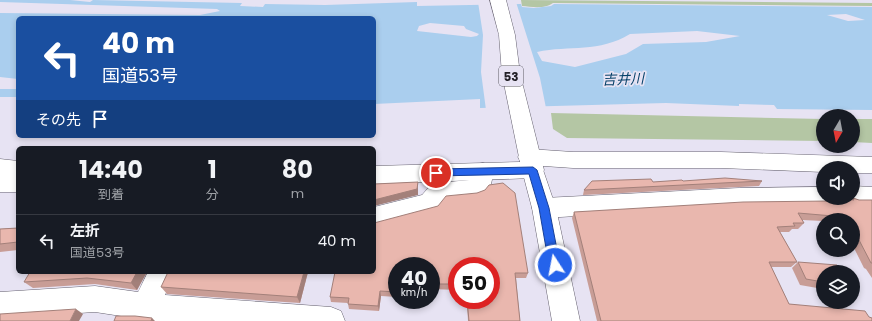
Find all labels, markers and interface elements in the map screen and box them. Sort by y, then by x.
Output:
text: 40 m [102,24,175,63]
icon: left [36,32,88,84]
text: 国道53号 [102,63,178,88]
road number: 53 [499,66,523,86]
water label: 吉井川 [602,68,646,90]
icon: arrive [89,108,111,130]
text: その先 [36,109,81,130]
north arrow [816,109,860,153]
map controls [816,109,860,309]
text: 14:40 [79,153,143,186]
text: 1 [208,153,217,186]
text: 80 [282,153,313,186]
pin [419,156,453,190]
button: sound [816,161,860,205]
icon: arrive [425,162,447,184]
text: m [291,184,304,203]
text: 到着 [98,185,124,204]
text: 分 [206,185,219,204]
button: search [816,213,860,257]
text: 左折 [70,220,100,241]
icon: left [36,230,58,252]
text: 40 m [318,230,356,251]
text: 国道53号 [70,243,125,262]
position arrow [534,244,576,286]
speed limit sign: 50 [448,257,500,309]
text: 40 [401,264,427,292]
button: layers [816,265,860,309]
text: km/h [401,285,427,300]

